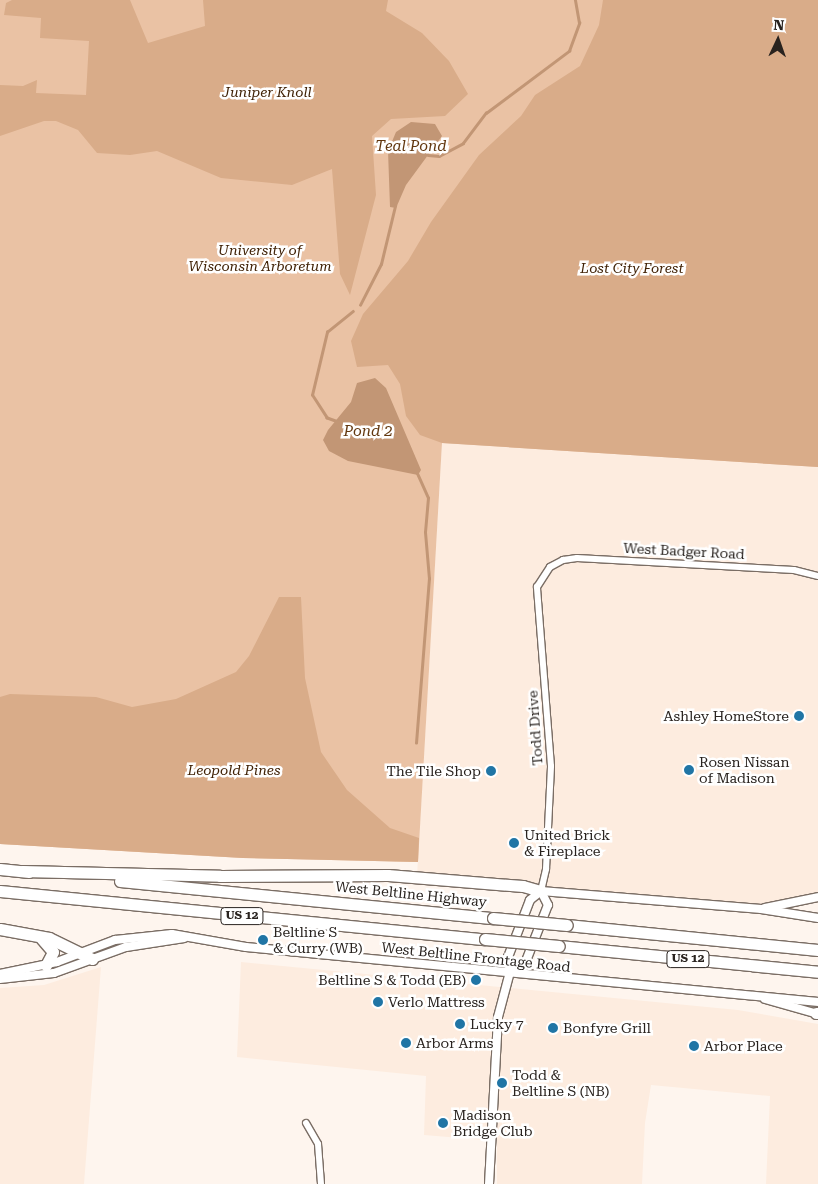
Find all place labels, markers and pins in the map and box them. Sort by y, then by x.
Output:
place label: Ashley HomeStore [664,708,789,724]
marker: Ashley HomeStore [793,710,805,722]
place label: Rosen Nissan of Madison [699,754,789,786]
place label: The Tile Shop [386,763,481,779]
marker: Rosen Nissan of Madison [683,764,695,776]
marker: The Tile Shop [485,765,497,777]
place label: United Brick & Fireplace [524,827,610,860]
marker: United Brick & Fireplace [508,837,520,849]
place label: Beltline S & Curry (WB) [273,924,363,956]
marker: Beltline S & Curry (WB) [257,934,269,946]
place label: Beltline S & Todd (EB) [318,972,466,988]
marker: Beltline S & Todd (EB) [470,974,482,986]
place label: Verlo Mattress [388,994,485,1010]
marker: Verlo Mattress [372,996,384,1008]
place label: Lucky 7 [470,1016,524,1032]
marker: Lucky 7 [454,1018,466,1030]
place label: Bonfyre Grill [563,1020,651,1036]
marker: Bonfyre Grill [547,1022,559,1034]
place label: Arbor Arms [416,1035,493,1051]
marker: Arbor Arms [400,1037,412,1049]
place label: Arbor Place [704,1038,783,1054]
marker: Arbor Place [688,1040,700,1052]
place label: Todd & Beltline S (NB) [512,1067,609,1100]
marker: Todd & Beltline S (NB) [496,1077,508,1089]
place label: Madison Bridge Club [453,1107,533,1140]
marker: Madison Bridge Club [437,1117,449,1129]

